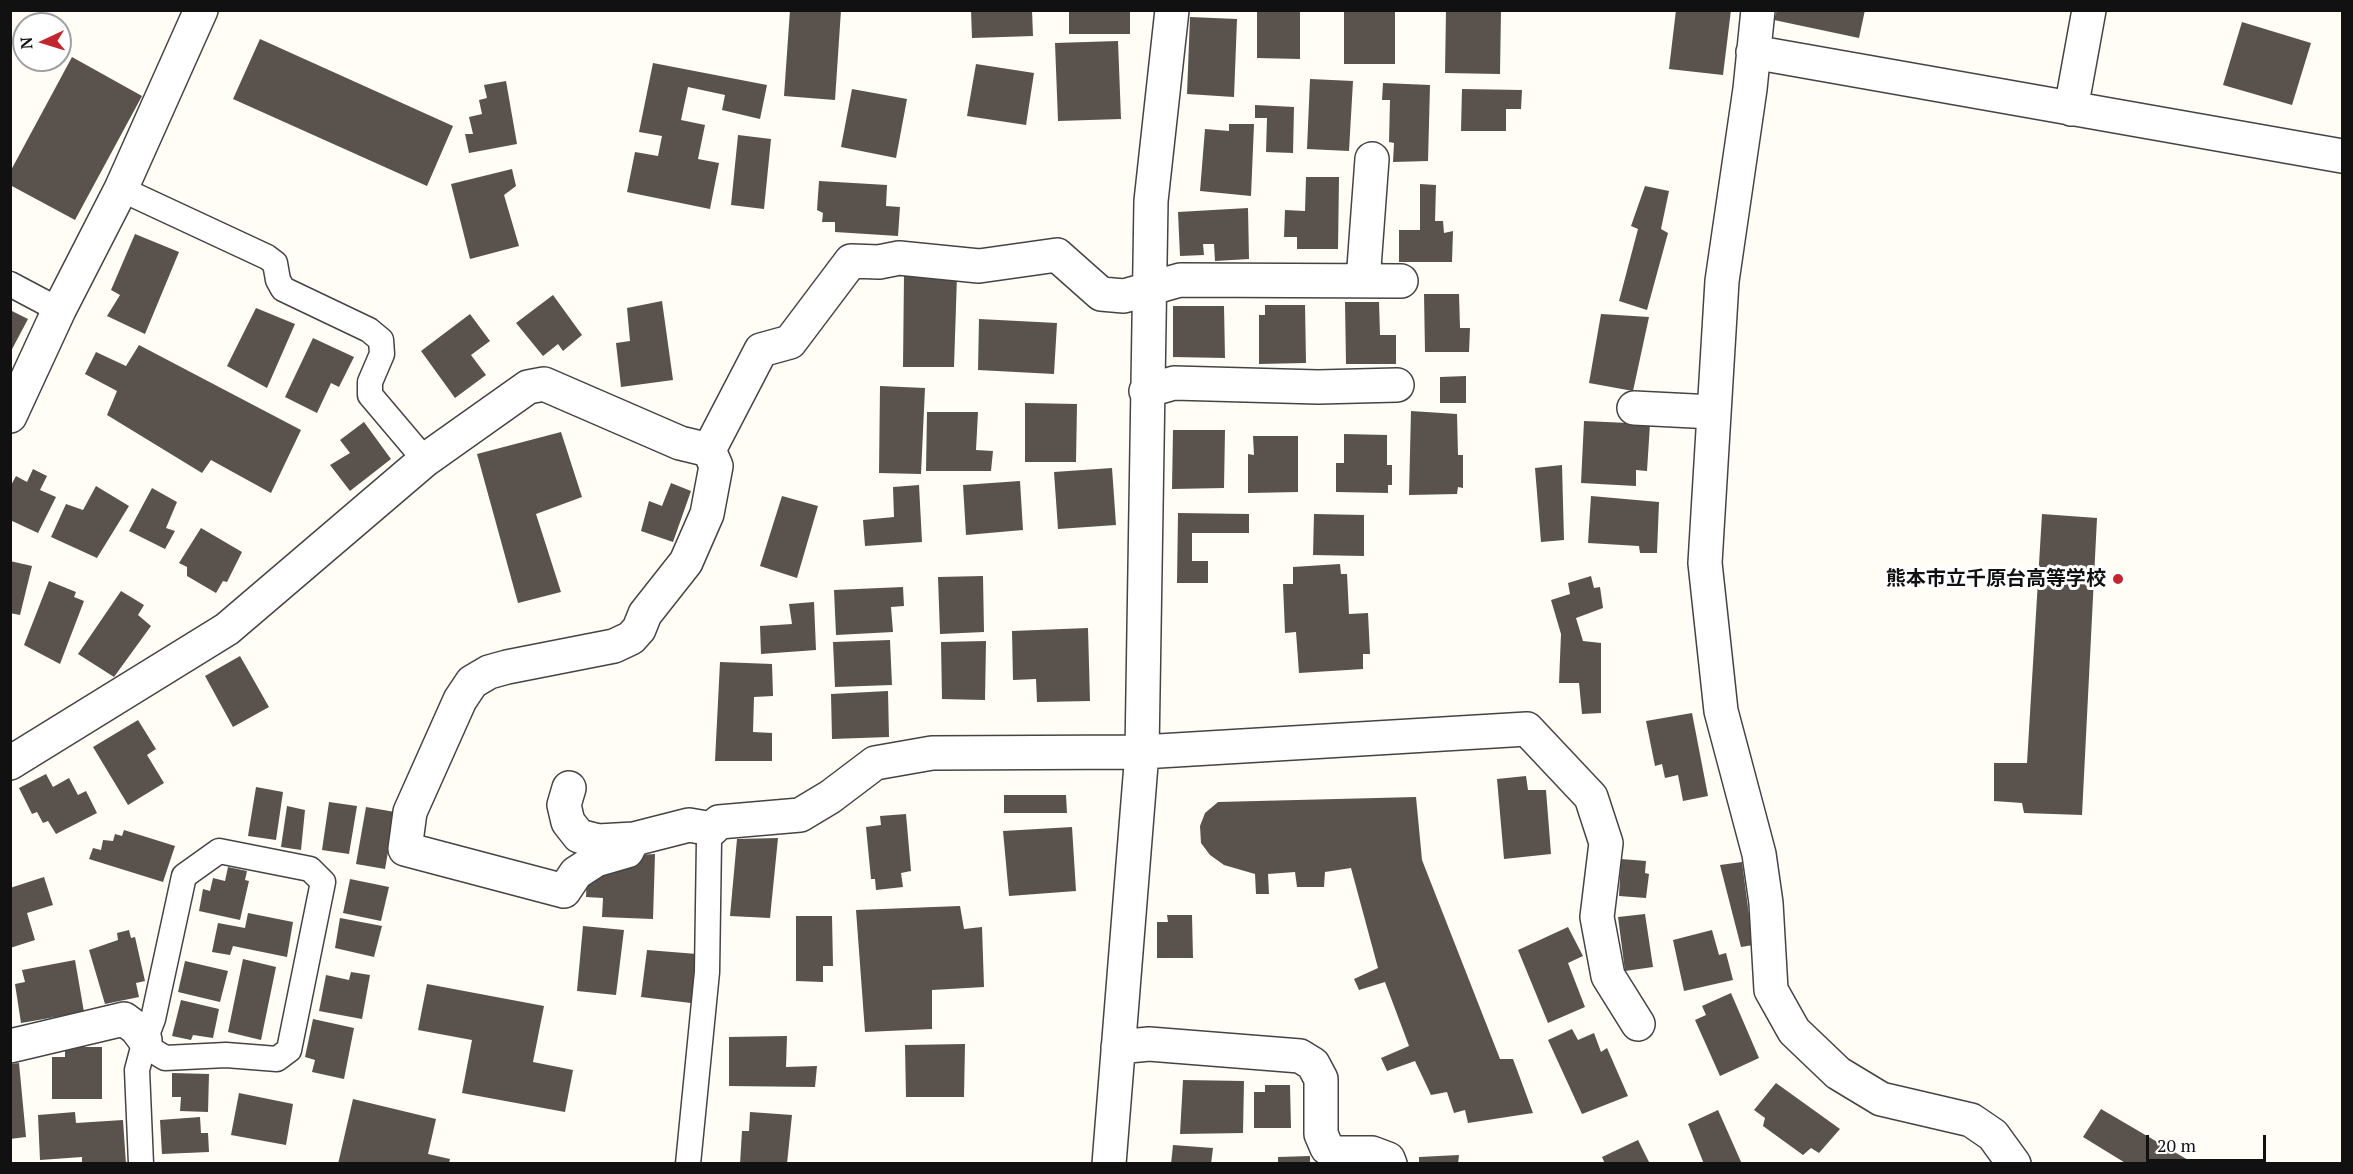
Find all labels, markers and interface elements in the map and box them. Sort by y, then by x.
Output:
north arrow [12,12,72,72]
text: N [15,36,37,50]
place label: 熊本市立千原台高等学校 [1886,567,2106,591]
marker: 熊本市立千原台高等学校 [2111,572,2125,586]
scale bar [2149,1123,2269,1161]
text: 20 m [2157,1133,2196,1157]

